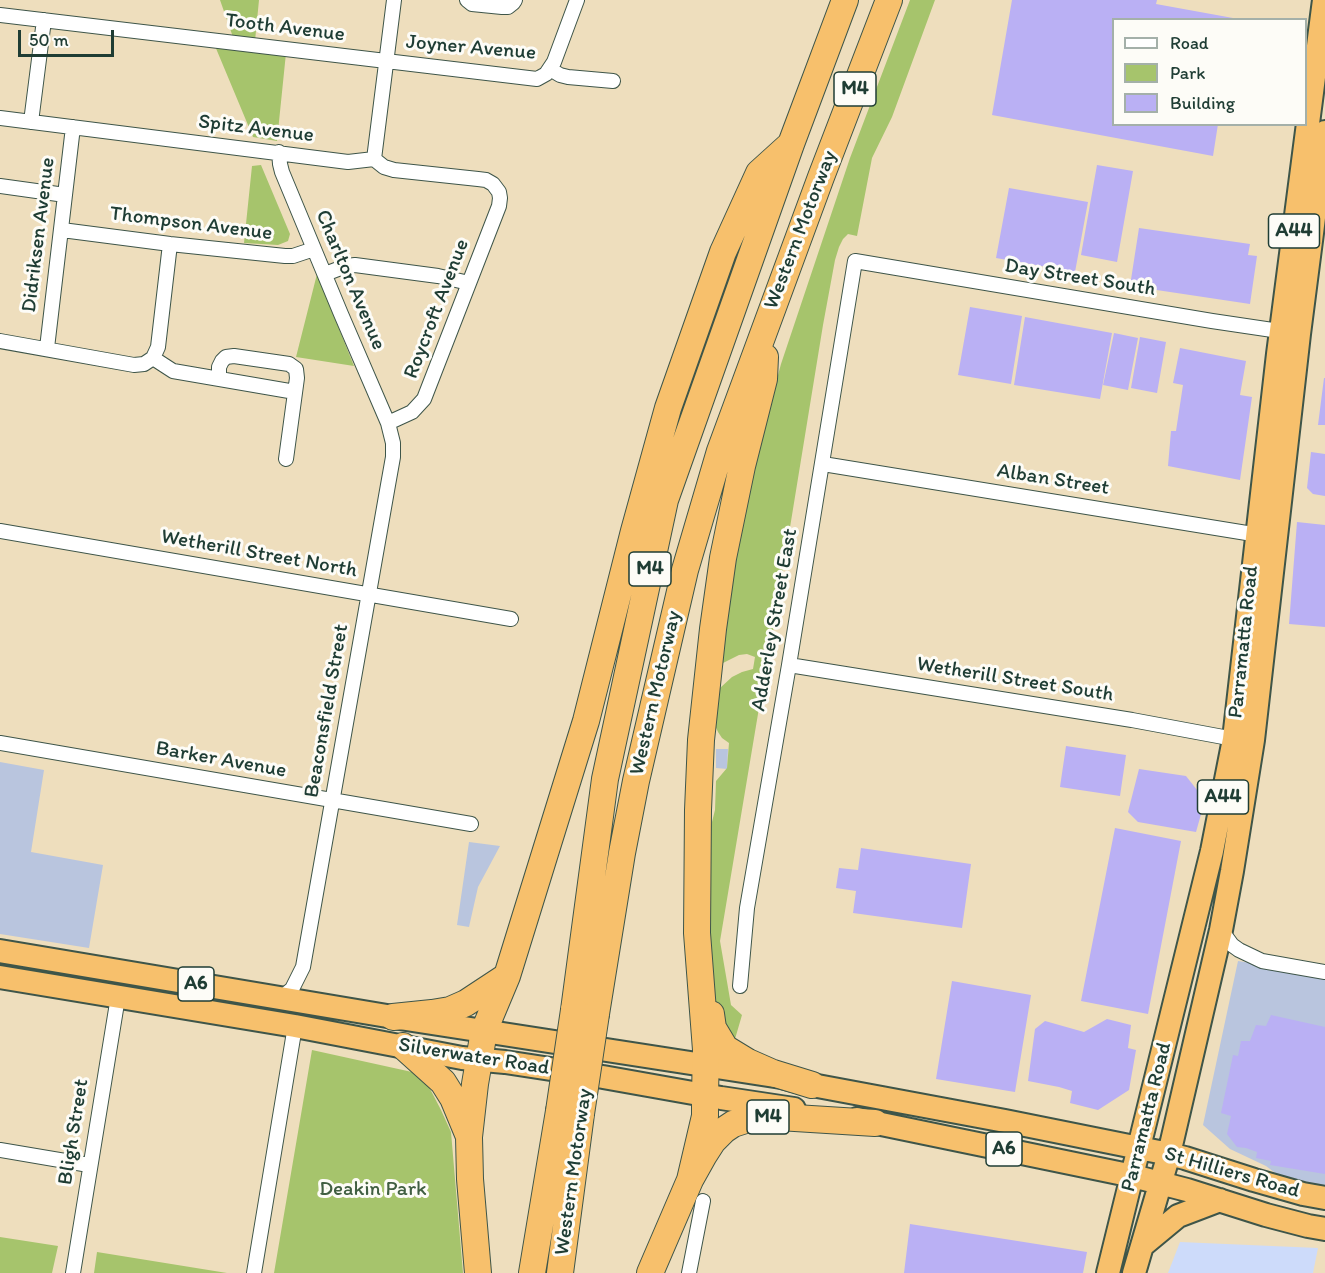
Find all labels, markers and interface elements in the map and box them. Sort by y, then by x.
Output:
street label: Tooth Avenue [224,8,346,48]
scale bar [21,18,117,56]
legend [1112,18,1307,126]
text: 50 m [29,29,69,51]
street label: Joyner Avenue [405,30,537,66]
text: Road [1170,32,1209,54]
text: Park [1170,62,1205,84]
road number: M4 [834,72,876,106]
text: Building [1170,92,1235,114]
street label: Spitz Avenue [197,109,315,149]
street label: Western Motorway [759,147,843,313]
street label: Didriksen Avenue [17,156,61,314]
street label: Thompson Avenue [108,202,274,246]
street label: Charlton Avenue [309,206,391,354]
road number: A44 [1268,214,1320,248]
street label: Roycroft Avenue [399,236,475,382]
street label: Day Street South [1003,254,1157,302]
street label: Alban Street [995,459,1111,501]
street label: Wetherill Street North [159,524,359,584]
street label: Adderley Street East [747,527,803,713]
road number: M4 [629,552,671,586]
street label: Parramatta Road [1223,564,1265,720]
street label: Western Motorway [625,608,687,778]
street label: Beaconsfield Street [299,622,355,800]
street label: Wetherill Street South [915,652,1115,708]
street label: Barker Avenue [154,736,288,784]
road number: A44 [1198,780,1248,814]
road number: A6 [178,967,214,1001]
street label: Silverwater Road [397,1033,551,1081]
street label: Parramatta Road [1116,1040,1178,1194]
street label: Bligh Street [53,1077,95,1187]
street label: Western Motorway [550,1087,598,1257]
road number: M4 [747,1100,789,1134]
road number: A6 [986,1132,1022,1166]
street label: St Hilliers Road [1162,1142,1302,1204]
park label: Deakin Park [319,1177,427,1203]

